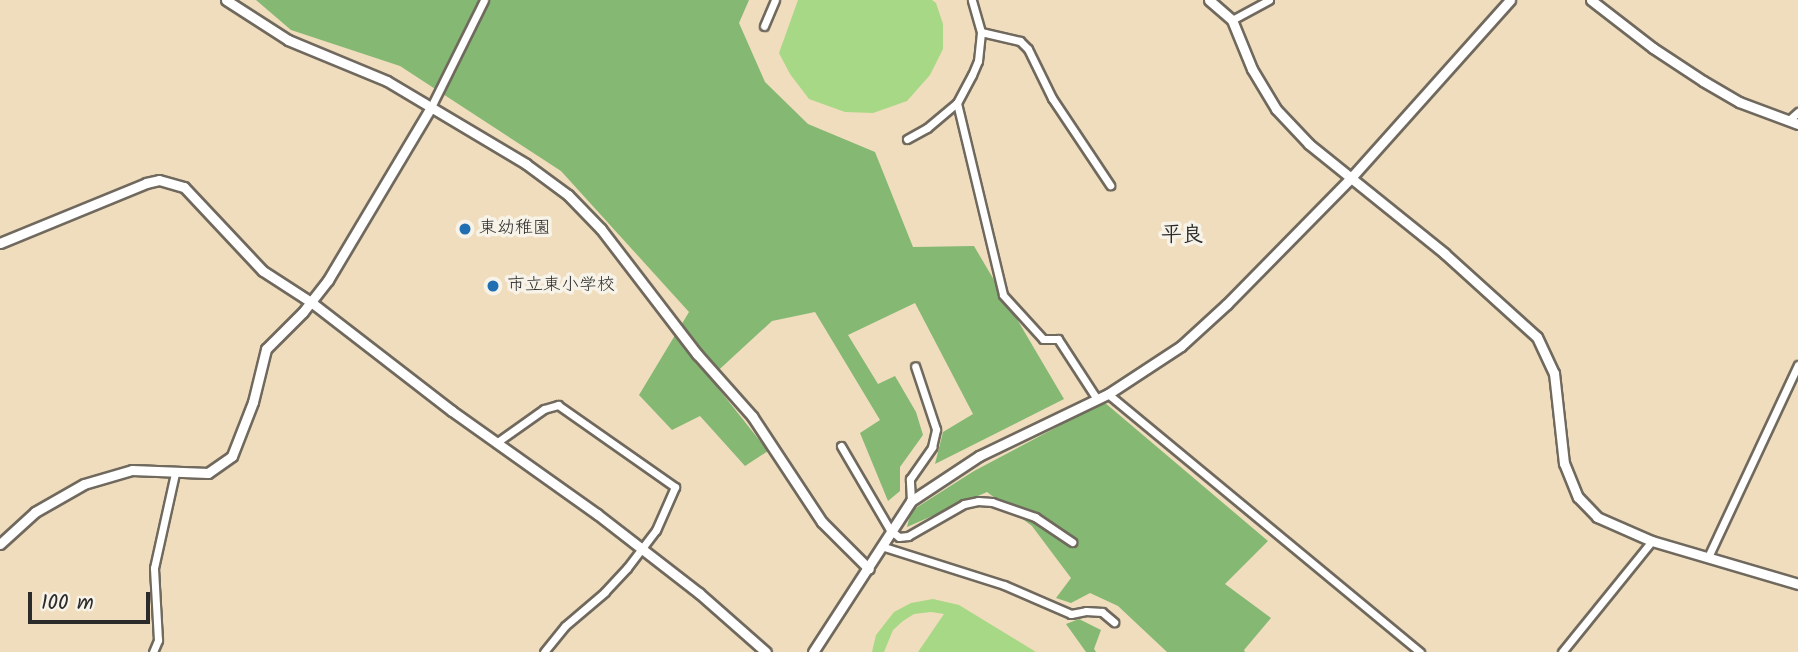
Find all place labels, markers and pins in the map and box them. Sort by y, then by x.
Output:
place label: 東幼稚園 [479,218,551,240]
marker: 東幼稚園 [457,221,473,237]
place label: 市立東小学校 [507,275,615,297]
marker: 市立東小学校 [485,278,501,294]

